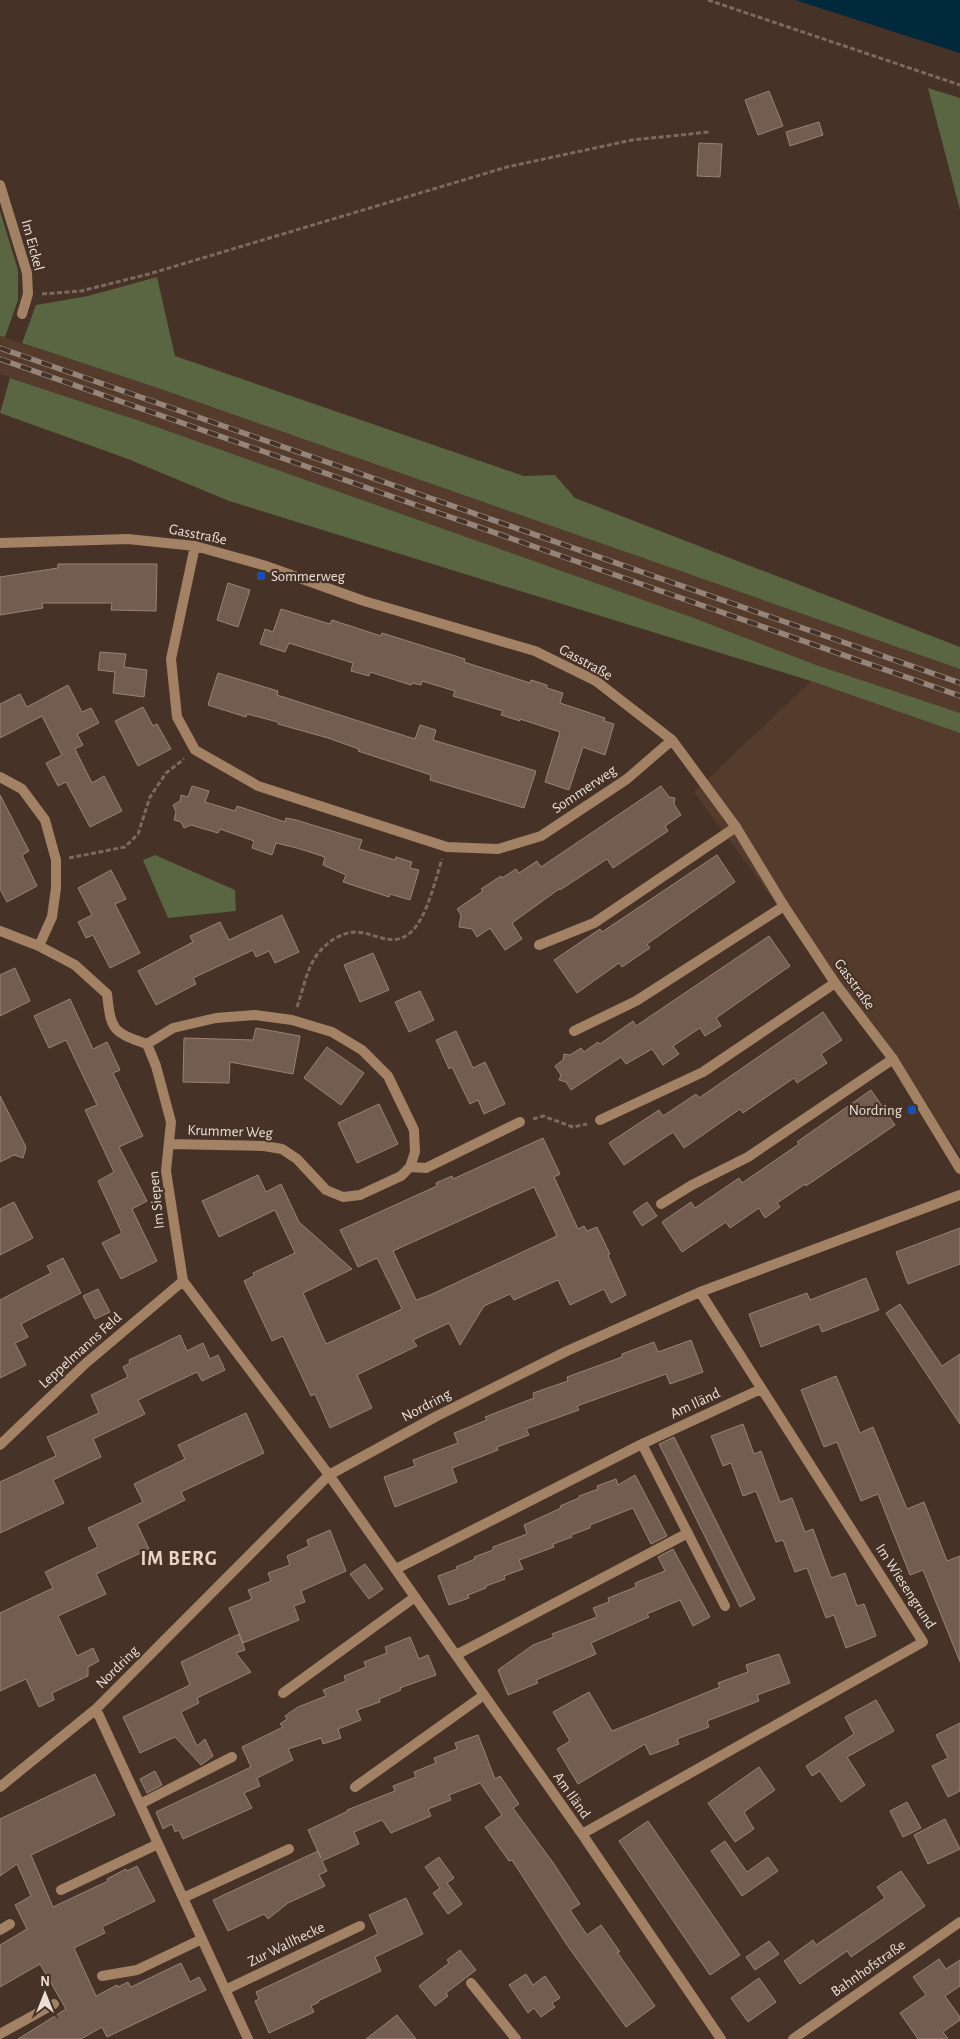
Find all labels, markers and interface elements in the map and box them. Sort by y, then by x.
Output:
street label: Im Eickel [19,218,47,272]
street label: Gasstraße [168,522,228,547]
place label: Sommerweg [271,569,345,584]
marker: Sommerweg [255,570,267,582]
street label: Gasstraße [557,642,615,683]
street label: Sommerweg [550,762,620,816]
street label: Gasstraße [831,956,878,1012]
place label: Nordring [849,1103,903,1118]
marker: Nordring [906,1104,918,1116]
street label: Krummer Weg [187,1123,274,1141]
street label: Im Siepen [146,1170,167,1230]
street label: Leppelmanns Feld [36,1309,125,1391]
street label: Am Iländ [668,1385,723,1421]
street label: Nordring [399,1386,454,1425]
street label: Im Wiesengrund [873,1541,939,1631]
district label: IM BERG [140,1549,218,1569]
street label: Nordring [93,1643,142,1691]
street label: Am Iländ [550,1769,593,1821]
street label: Zur Wallhecke [245,1919,327,1969]
street label: Bahnhofstraße [828,1937,908,1999]
north arrow [20,1969,70,2019]
text: N [40,1975,50,1989]

